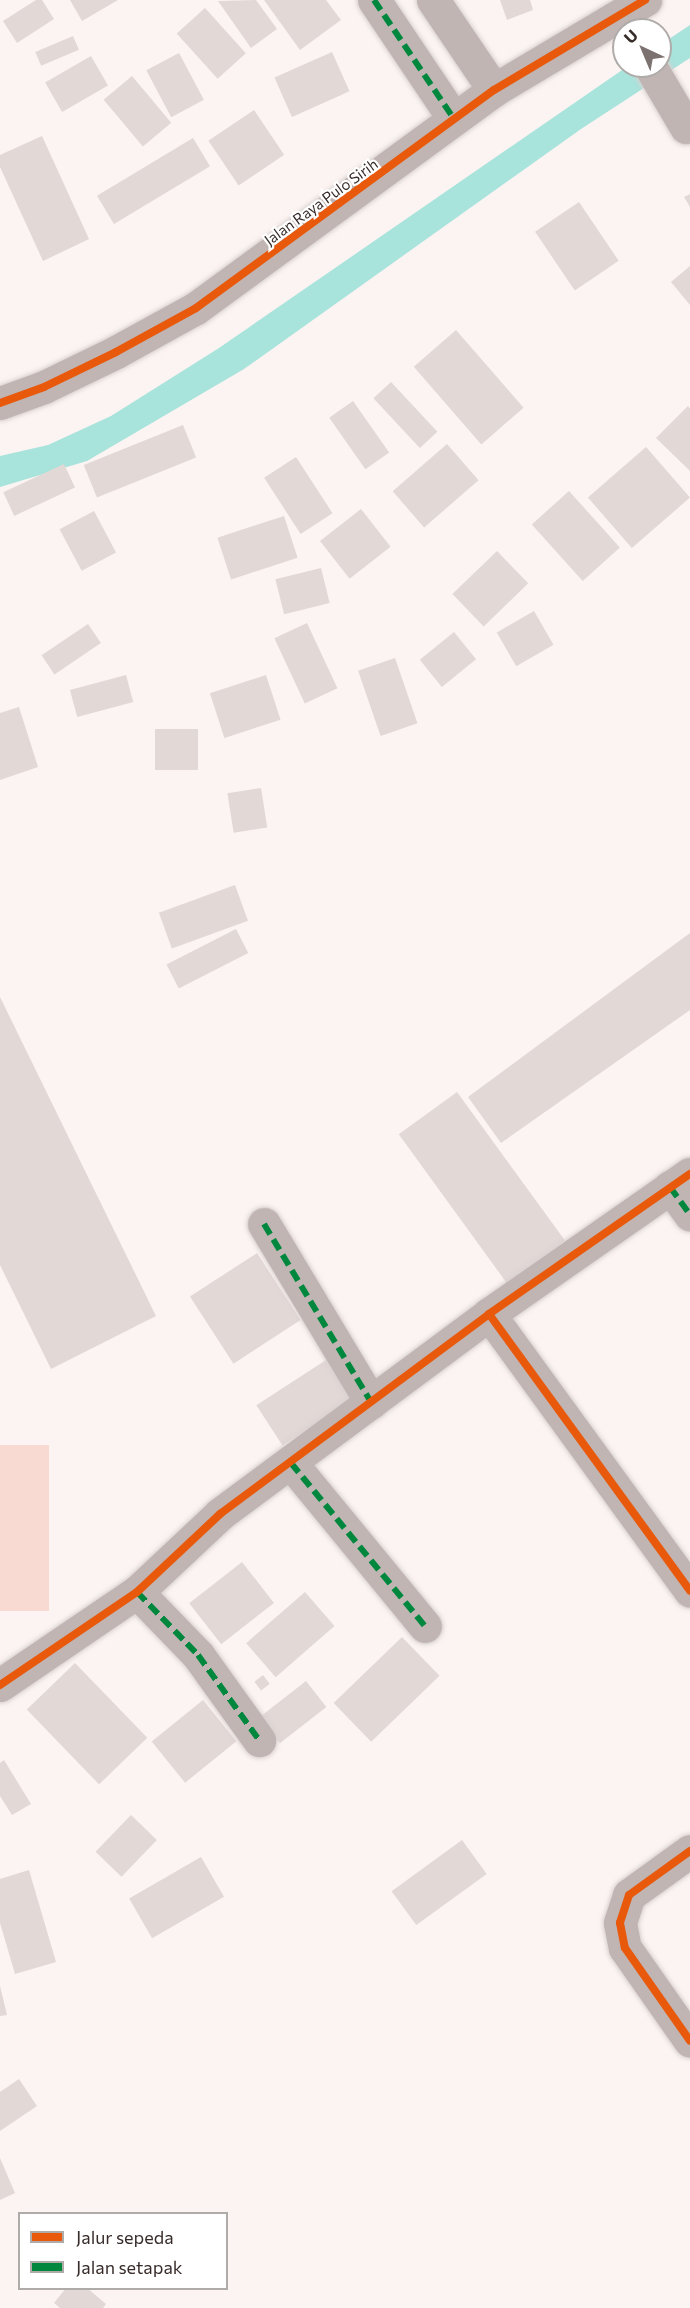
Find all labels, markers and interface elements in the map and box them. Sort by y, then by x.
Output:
north arrow [612,18,672,78]
text: U [620,25,641,47]
street label: Jalan Raya Pulo Sirih [261,155,381,249]
legend [18,2212,228,2290]
text: Jalur sepeda [76,2226,174,2248]
text: Jalan setapak [76,2256,183,2278]

